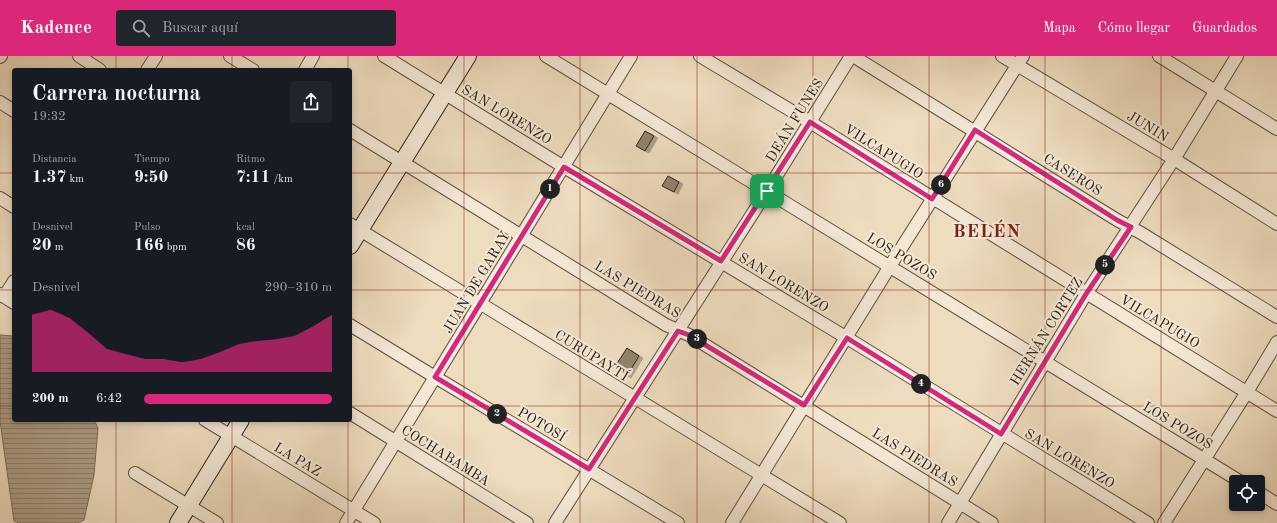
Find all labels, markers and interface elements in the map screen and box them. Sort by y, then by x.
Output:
search box [116,10,396,46]
icon: search [130,17,152,39]
text: Kadence [20,19,92,38]
text: Buscar aquí [162,21,238,36]
text: Mapa [1043,21,1076,35]
text: Cómo llegar [1098,21,1170,35]
text: Guardados [1192,21,1257,35]
street label: DEÁN FUNES [761,75,826,165]
button: share [290,81,332,123]
text: Carrera nocturna [32,83,201,105]
street label: SAN LORENZO [459,83,554,147]
street label: JUNIN [1124,109,1171,145]
text: 19:32 [32,110,66,123]
street label: VILCAPUGIO [842,122,926,182]
street label: CASEROS [1041,151,1104,198]
text: Distancia [32,154,77,165]
text: Tiempo [134,154,170,165]
text: Ritmo [236,154,265,165]
text: 1.37 [32,169,66,186]
text: 9:50 [134,169,168,186]
text: 7:11 [236,169,270,186]
text: km [66,174,84,185]
text: /km [270,174,293,185]
pin [750,174,784,208]
pin: 6 [931,175,951,195]
pin: 1 [540,179,560,199]
text: 6 [938,179,944,190]
icon: arrive [756,180,778,202]
text: 1 [547,183,553,194]
district label: BELÉN [953,219,1021,241]
text: Desnivel [32,222,73,233]
text: Pulso [134,222,161,233]
text: kcal [236,222,255,233]
street label: JUAN DE GARAY [441,229,513,336]
street label: LOS POZOS [864,231,939,283]
text: 20 [32,237,52,254]
text: 166 [134,237,164,254]
text: 86 [236,237,256,254]
text: m [52,242,64,253]
text: bpm [164,242,187,253]
street label: SAN LORENZO [736,251,831,315]
pin: 5 [1095,255,1115,275]
street label: LAS PIEDRAS [592,259,683,321]
text: 5 [1102,259,1108,270]
street label: HERNÁN CORTEZ [1005,273,1086,388]
text: Desnivel [32,281,80,294]
text: 290–310 m [265,281,332,294]
street label: VILCAPUGIO [1117,293,1202,351]
street label: CURUPAYTÍ [552,325,632,384]
pin: 3 [687,329,707,349]
text: 3 [694,333,700,344]
pin: 4 [911,374,931,394]
text: 4 [918,378,924,389]
text: 200 m [32,392,69,405]
text: 6:42 [96,392,122,405]
street label: LOS POZOS [1140,400,1215,452]
street label: POTOSÍ [515,403,569,445]
pin: 2 [487,404,507,424]
text: 2 [494,408,500,419]
street label: COCHABAMBA [399,423,493,489]
street label: LAS PIEDRAS [869,426,960,490]
street label: SAN LORENZO [1022,427,1117,491]
street label: LA PAZ [271,440,324,479]
map controls [1229,475,1265,511]
button: locate [1229,475,1265,511]

